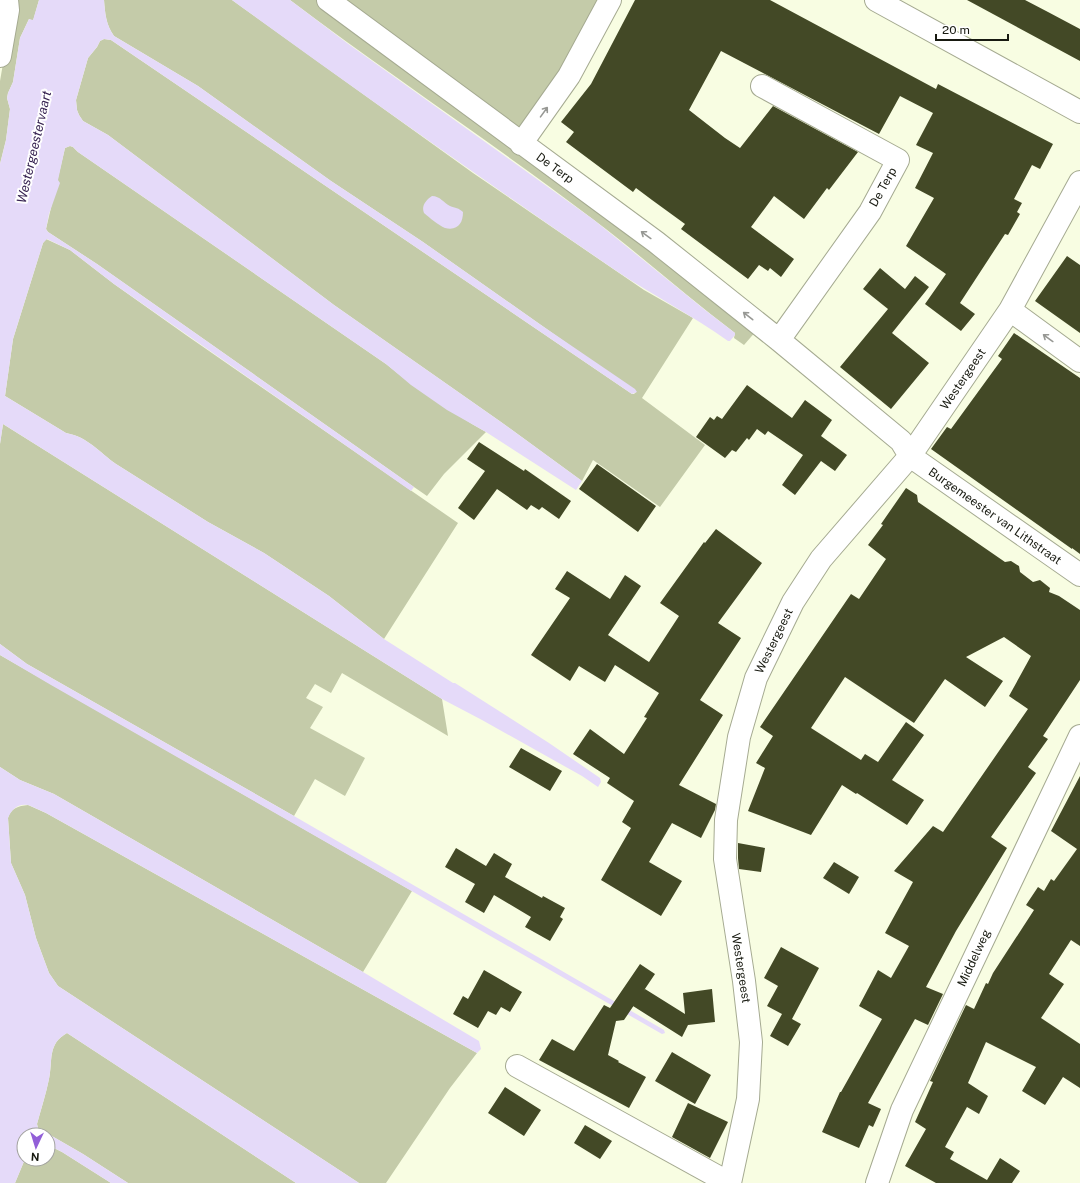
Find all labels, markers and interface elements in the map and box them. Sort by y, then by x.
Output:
scale bar [936,16,1008,42]
text: 20 m [942,23,970,37]
water label: Westergeestervaart [14,89,54,205]
one-way arrow [539,107,548,118]
street label: De Terp [534,150,576,186]
street label: De Terp [866,165,900,209]
one-way arrow [641,231,652,239]
one-way arrow [743,311,754,320]
one-way arrow [1043,334,1054,342]
street label: Westergeest [937,345,989,412]
street label: Burgemeester van Lithstraat [926,465,1064,567]
street label: Westergeest [752,606,796,676]
street label: Middelweg [955,927,993,989]
street label: Westergeest [729,932,754,1004]
north arrow [16,1127,56,1167]
text: N [31,1151,40,1163]

